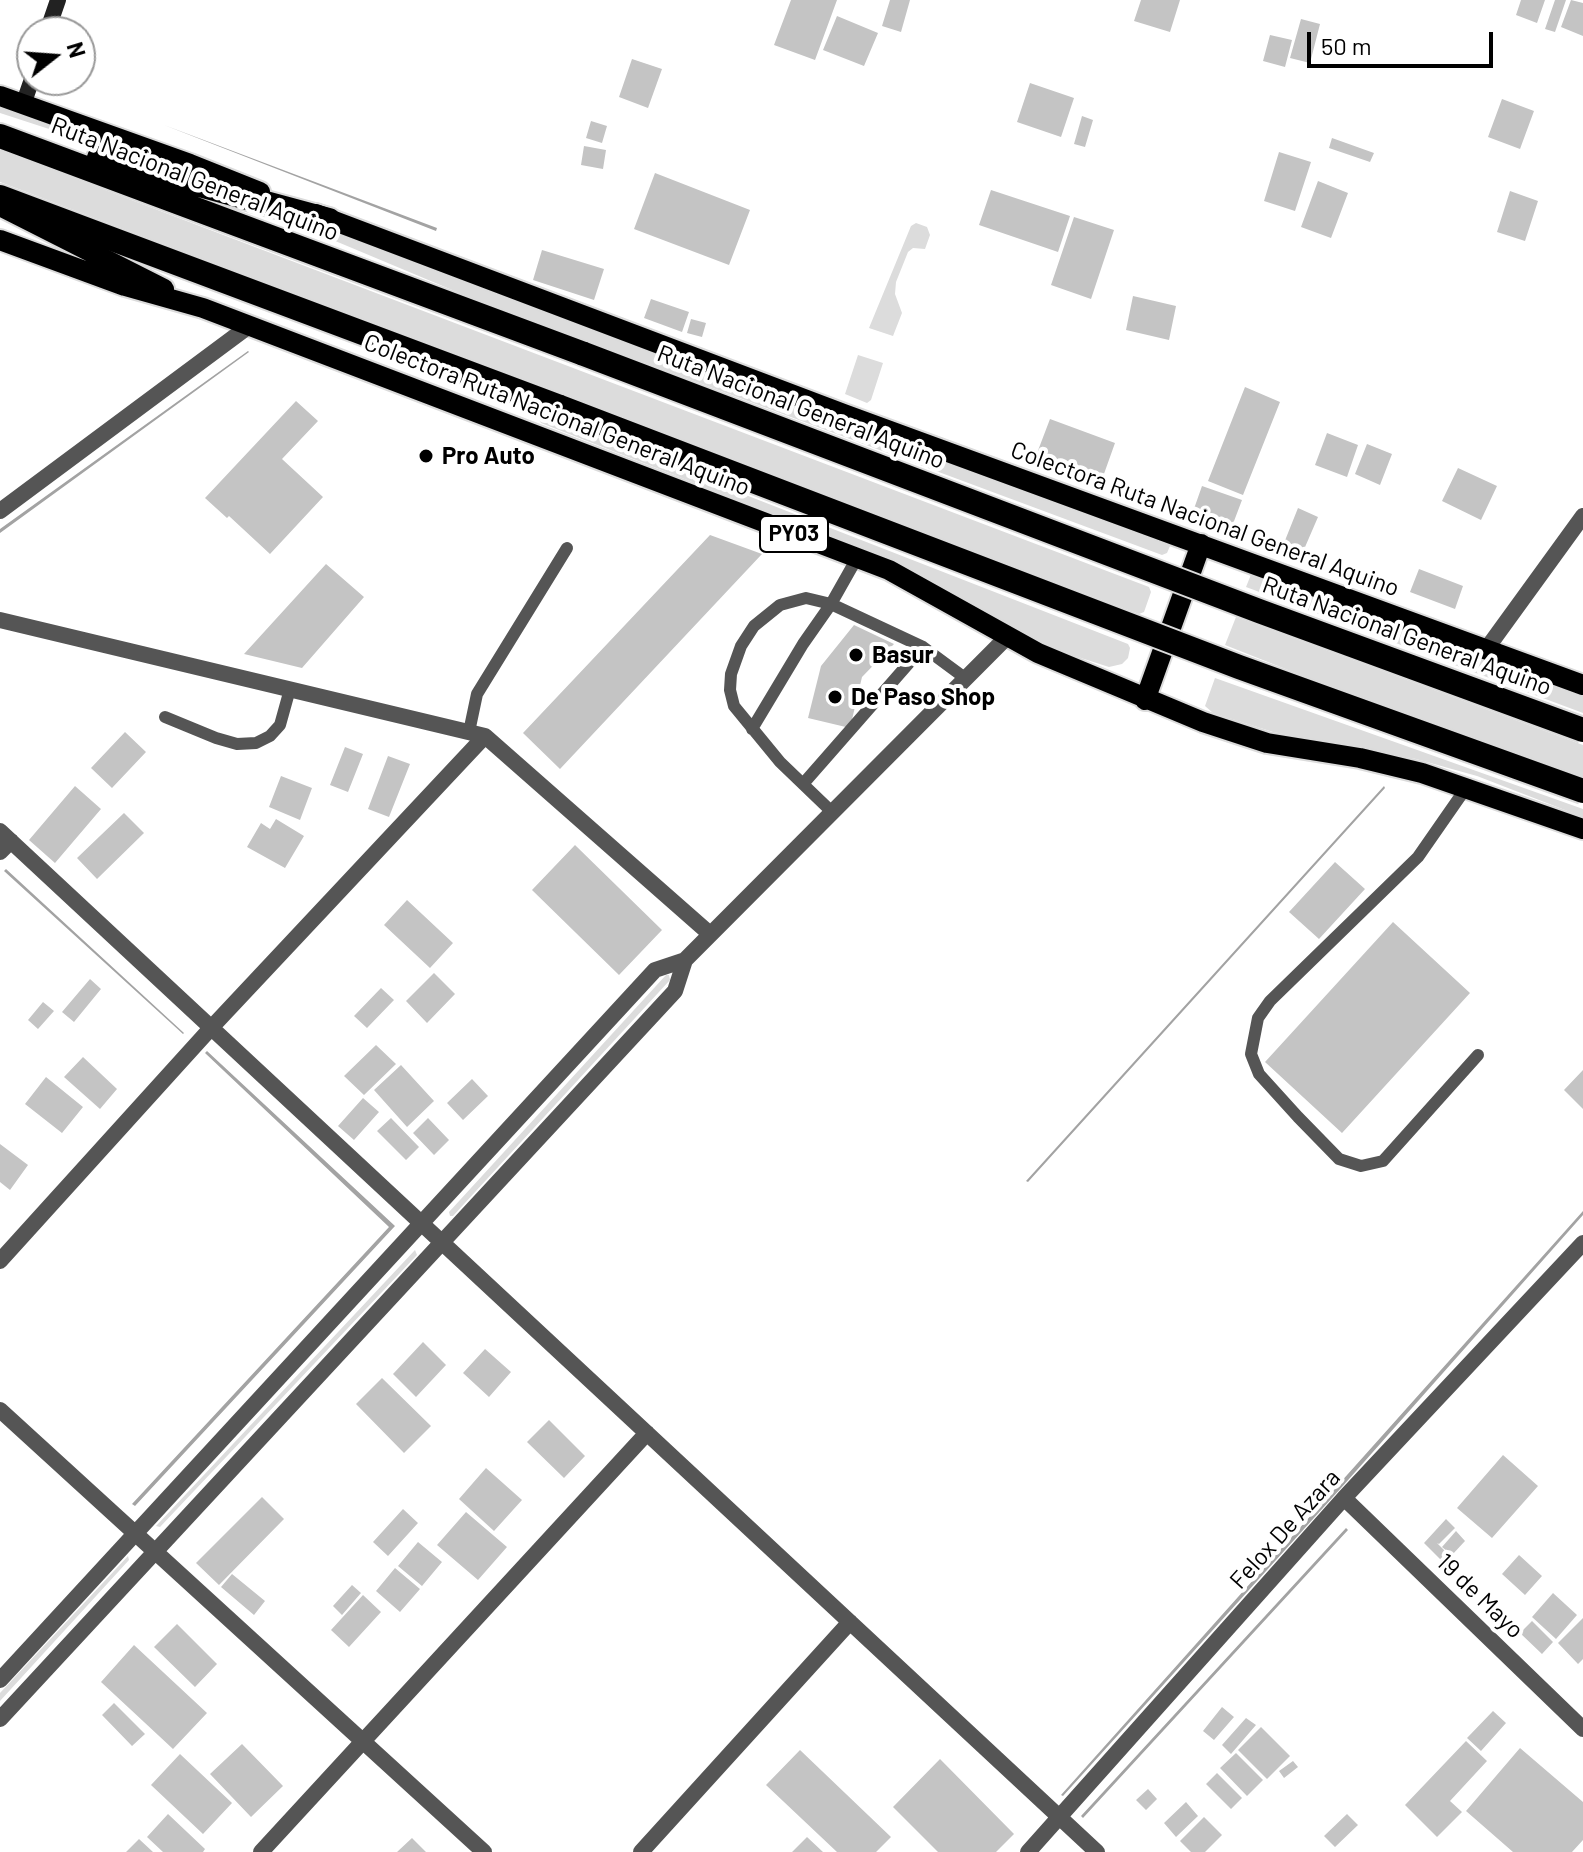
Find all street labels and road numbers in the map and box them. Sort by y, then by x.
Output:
street label: Ruta Nacional General Aquino [47,111,343,247]
street label: Colectora Ruta Nacional General Aquino [360,328,754,502]
street label: Ruta Nacional General Aquino [653,339,949,475]
street label: Colectora Ruta Nacional General Aquino [1007,435,1403,603]
road number: PY03 [760,516,828,552]
street label: Ruta Nacional General Aquino [1259,570,1555,702]
street label: Felox De Azara [1224,1463,1346,1595]
street label: 19 de Mayo [1431,1548,1529,1644]

